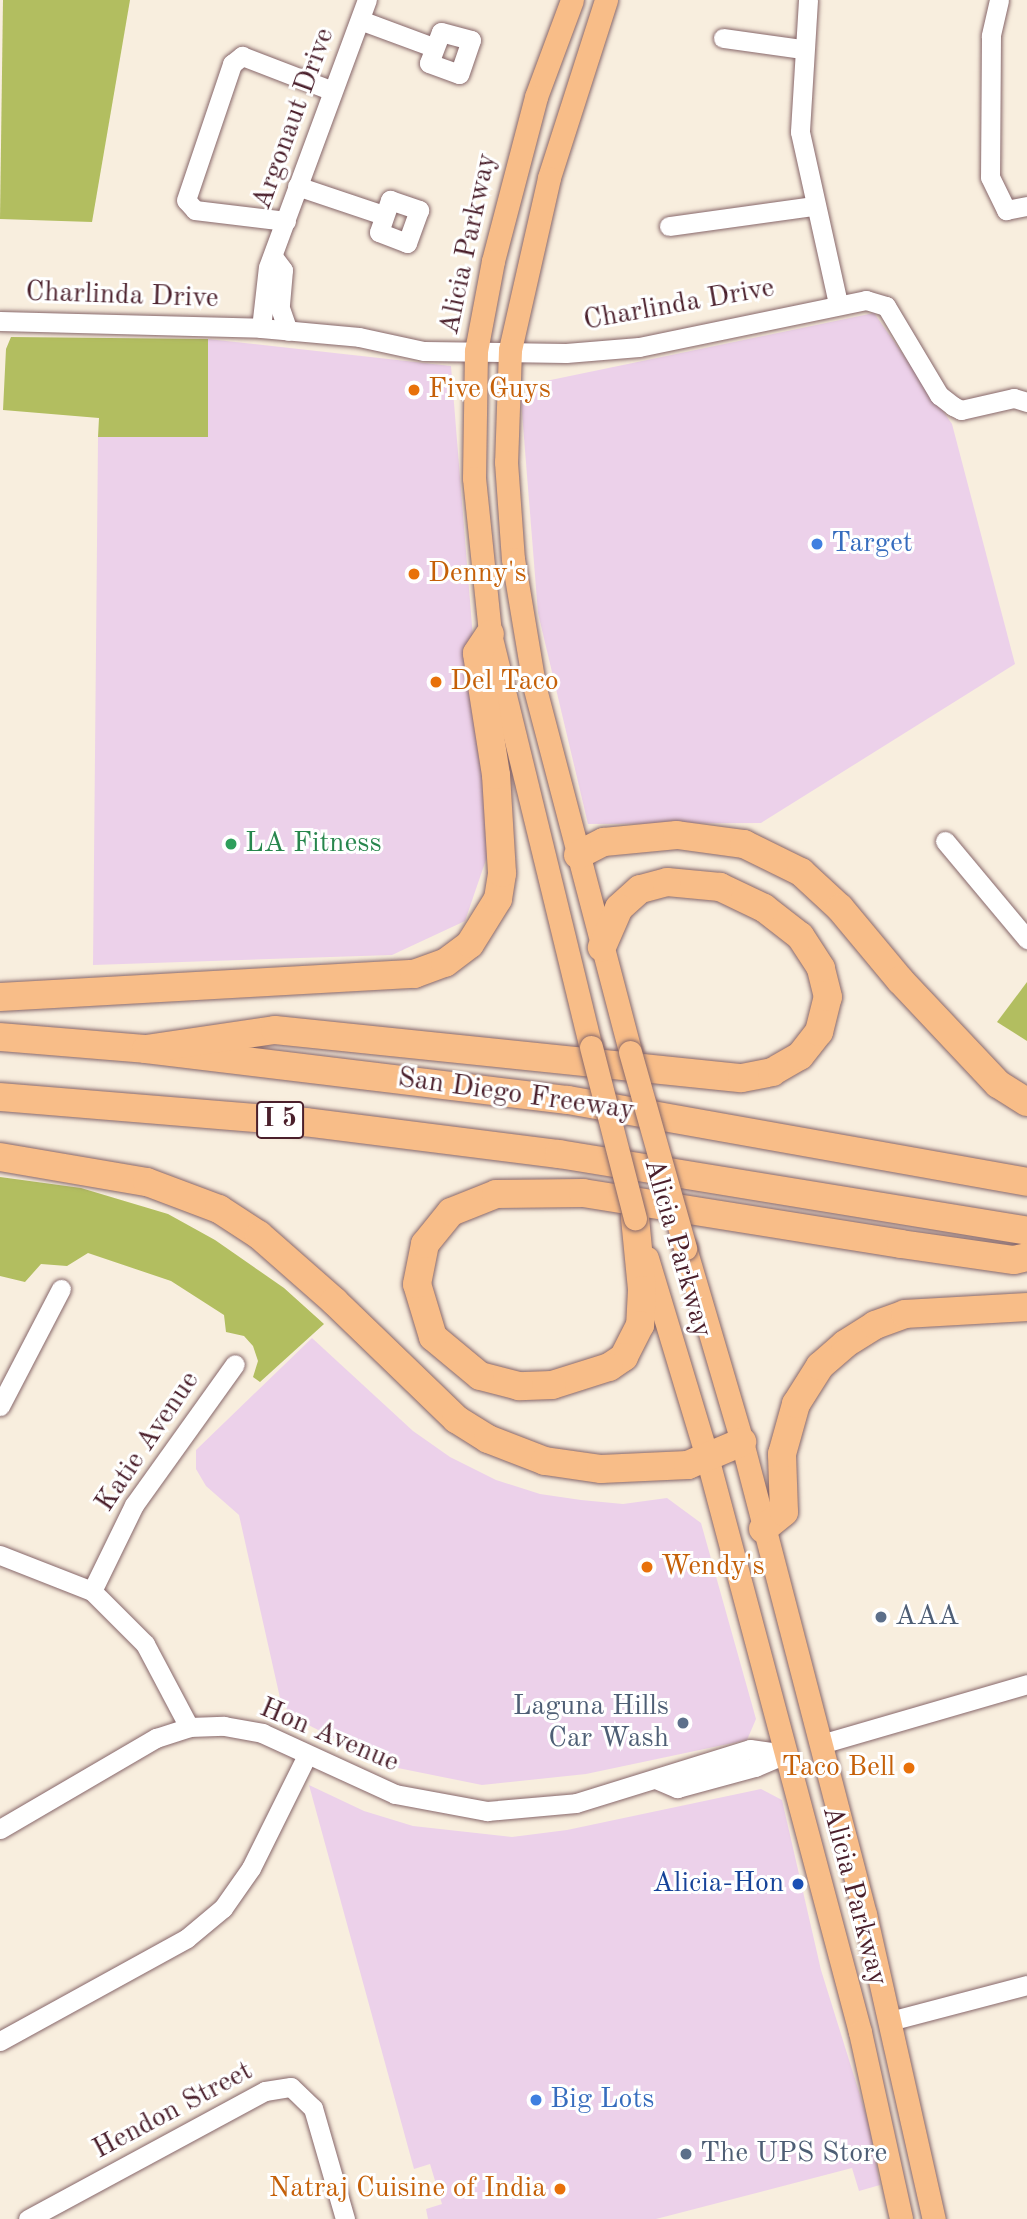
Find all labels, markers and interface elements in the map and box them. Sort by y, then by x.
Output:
street label: Argonaut Drive [246,24,342,214]
street label: Alicia Parkway [433,150,505,338]
street label: Charlinda Drive [581,272,777,338]
street label: Charlinda Drive [25,276,219,316]
place label: Five Guys [428,373,551,407]
marker: Five Guys [406,382,422,398]
place label: Target [831,527,913,561]
marker: Target [809,536,825,552]
place label: Denny's [428,557,527,591]
marker: Denny's [406,566,422,582]
place label: Del Taco [450,665,559,699]
marker: Del Taco [428,674,444,690]
place label: LA Fitness [245,827,382,861]
marker: LA Fitness [223,836,239,852]
street label: San Diego Freeway [396,1062,636,1128]
road number: I 5 [256,1098,304,1142]
street label: Alicia Parkway [635,1155,719,1341]
street label: Katie Avenue [89,1365,207,1519]
place label: Wendy's [661,1550,765,1584]
marker: Wendy's [639,1559,655,1575]
place label: AAA [895,1600,959,1634]
marker: AAA [873,1609,889,1625]
place label: Laguna Hills Car Wash [513,1690,669,1756]
street label: Hon Avenue [254,1692,404,1780]
marker: Laguna Hills Car Wash [675,1715,691,1731]
place label: Taco Bell [781,1751,895,1785]
marker: Taco Bell [901,1760,917,1776]
street label: Alicia Parkway [814,1802,894,1990]
place label: Alicia-Hon [652,1867,784,1901]
marker: Alicia-Hon [790,1876,806,1892]
street label: Hendon Street [88,2055,258,2167]
place label: Big Lots [550,2083,654,2117]
marker: Big Lots [528,2092,544,2108]
place label: The UPS Store [700,2137,887,2171]
marker: The UPS Store [678,2146,694,2162]
place label: Natraj Cuisine of India [269,2172,546,2206]
marker: Natraj Cuisine of India [552,2181,568,2197]

